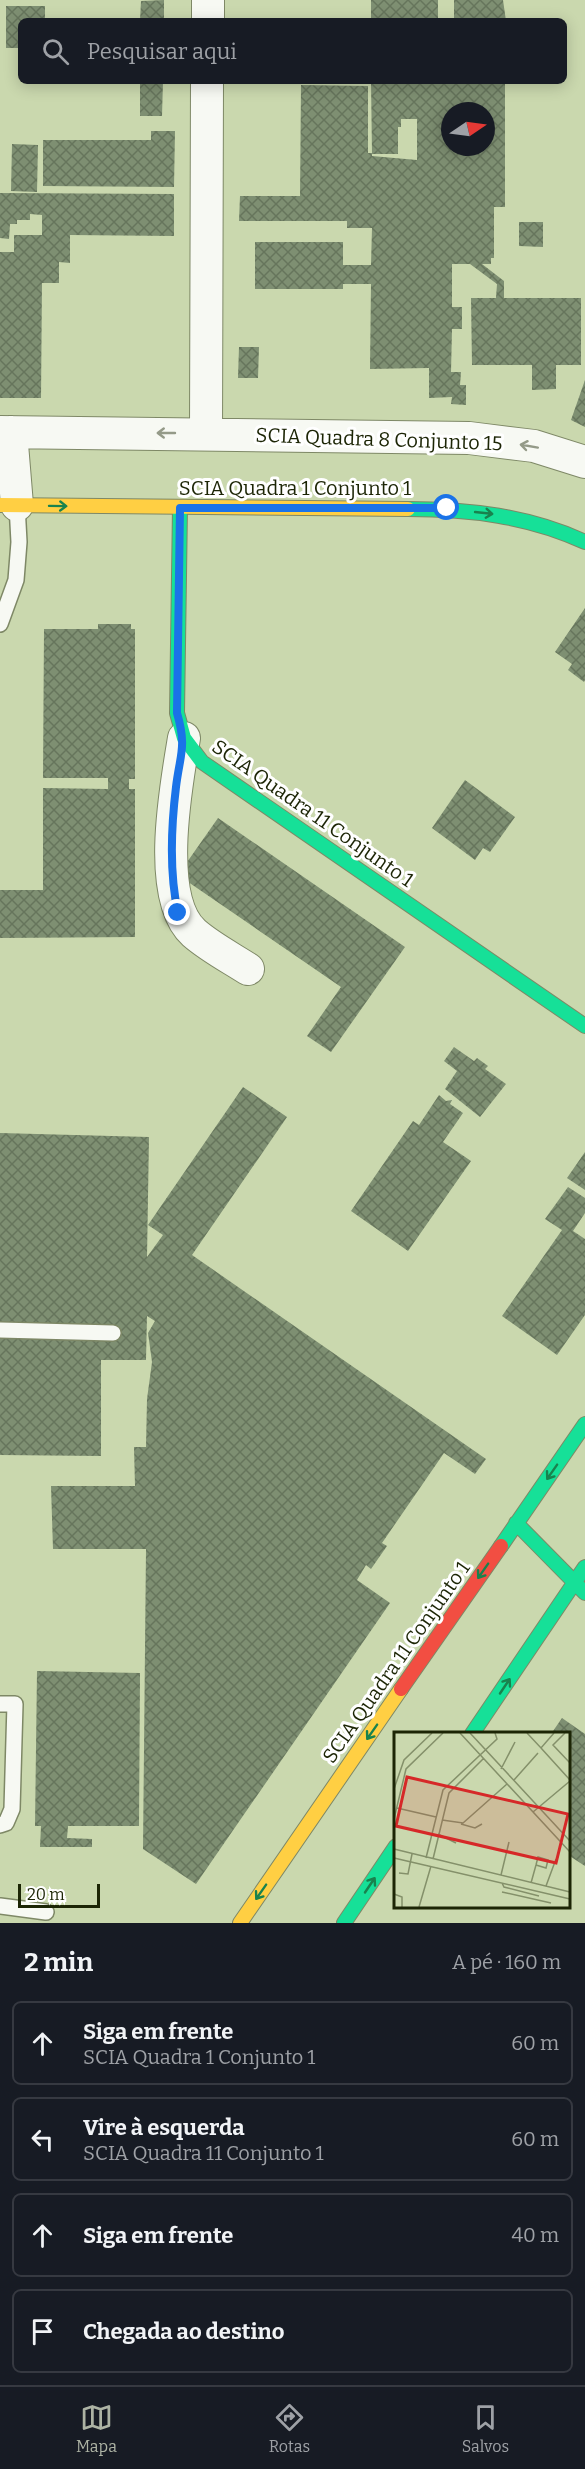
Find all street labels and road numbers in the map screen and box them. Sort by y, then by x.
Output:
street label: SCIA Quadra 8 Conjunto 15 [255,423,503,456]
street label: SCIA Quadra 1 Conjunto 1 [179,476,411,501]
street label: SCIA Quadra 11 Conjunto 1 [207,734,418,893]
street label: SCIA Quadra 11 Conjunto 1 [317,1557,476,1768]

